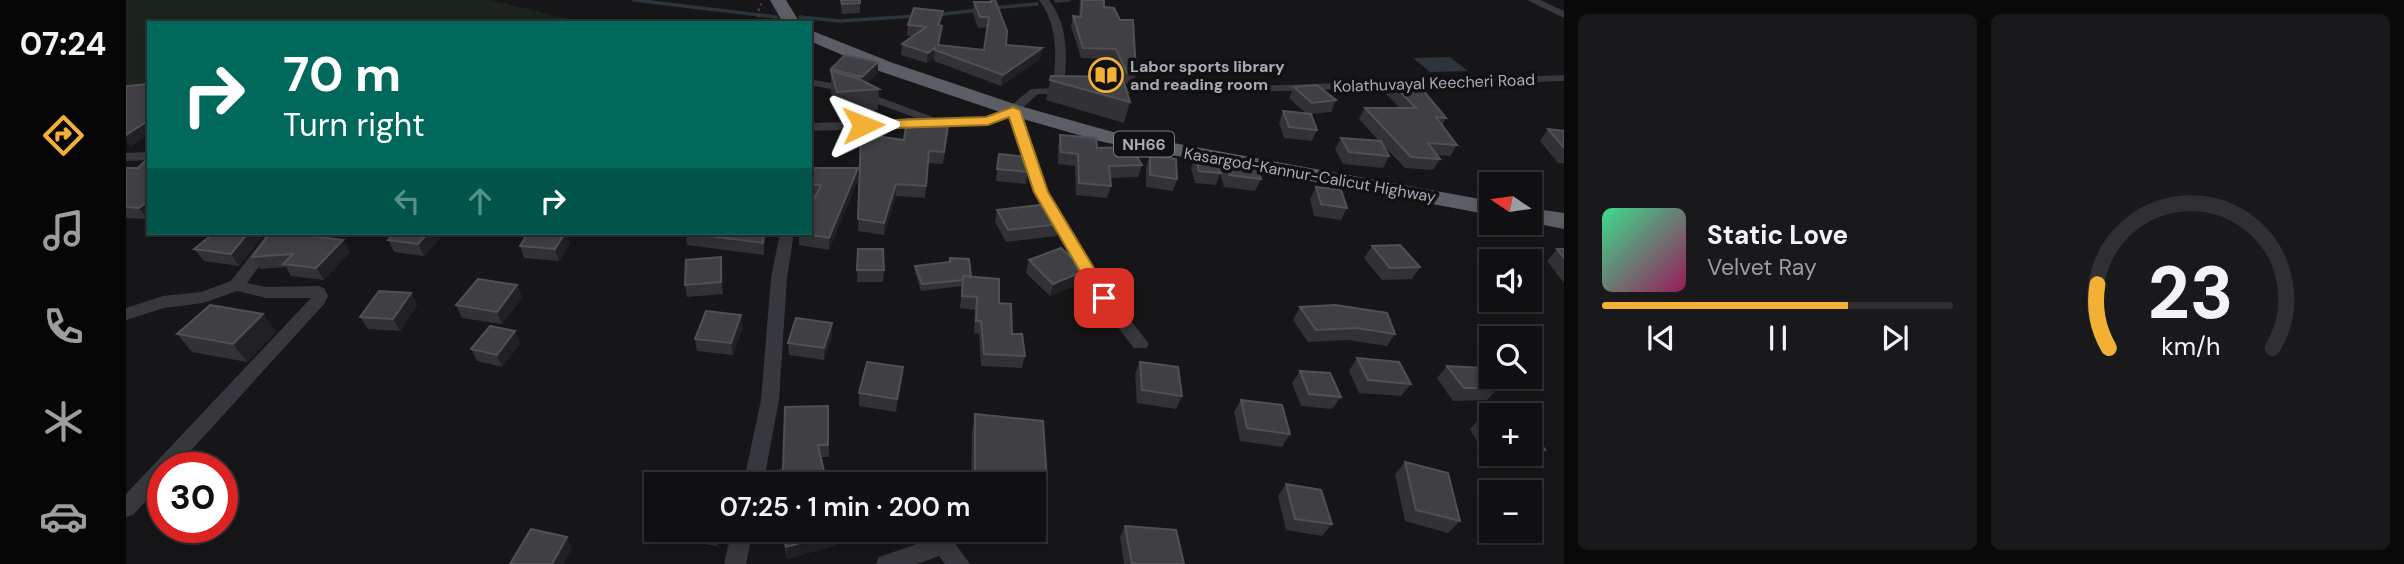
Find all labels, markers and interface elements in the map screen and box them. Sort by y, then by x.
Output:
text: 07:24 [20,23,106,65]
text: 70 m [283,42,401,106]
icon: right [168,49,259,140]
library icon: Labor sports library and reading room [1087,56,1125,94]
place label: Labor sports library and reading room [1130,56,1285,95]
street label: Kolathuvayal Keecheri Road [1333,69,1535,97]
position arrow [826,88,900,162]
text: Turn right [283,104,425,146]
icon: directions [39,111,88,160]
road number: NH66 [1114,132,1174,156]
street label: Kasargod-Kannur-Calicut Highway [1182,142,1438,208]
north arrow [1479,172,1542,234]
map controls [1479,172,1542,543]
icon: left [388,182,426,220]
icon: ahead [461,182,499,220]
icon: right [534,182,572,220]
icon: music [39,206,88,255]
text: Static Love [1707,218,1848,252]
text: 23 [2148,246,2233,341]
button: sound [1479,249,1542,312]
text: Velvet Ray [1707,252,1817,282]
pin [1074,268,1134,328]
icon: arrive [1085,279,1123,317]
icon: phone [39,302,88,351]
icon: previous [1642,319,1680,357]
icon: pause [1759,319,1797,357]
icon: next [1876,319,1914,357]
button: search [1479,326,1542,389]
text: km/h [2161,330,2220,363]
icon: climate [39,397,88,446]
button: + [1479,403,1542,466]
speed limit sign: 30 [147,452,238,543]
button: − [1479,480,1542,543]
text: 07:25 · 1 min · 200 m [720,490,970,524]
icon: car [39,492,88,541]

